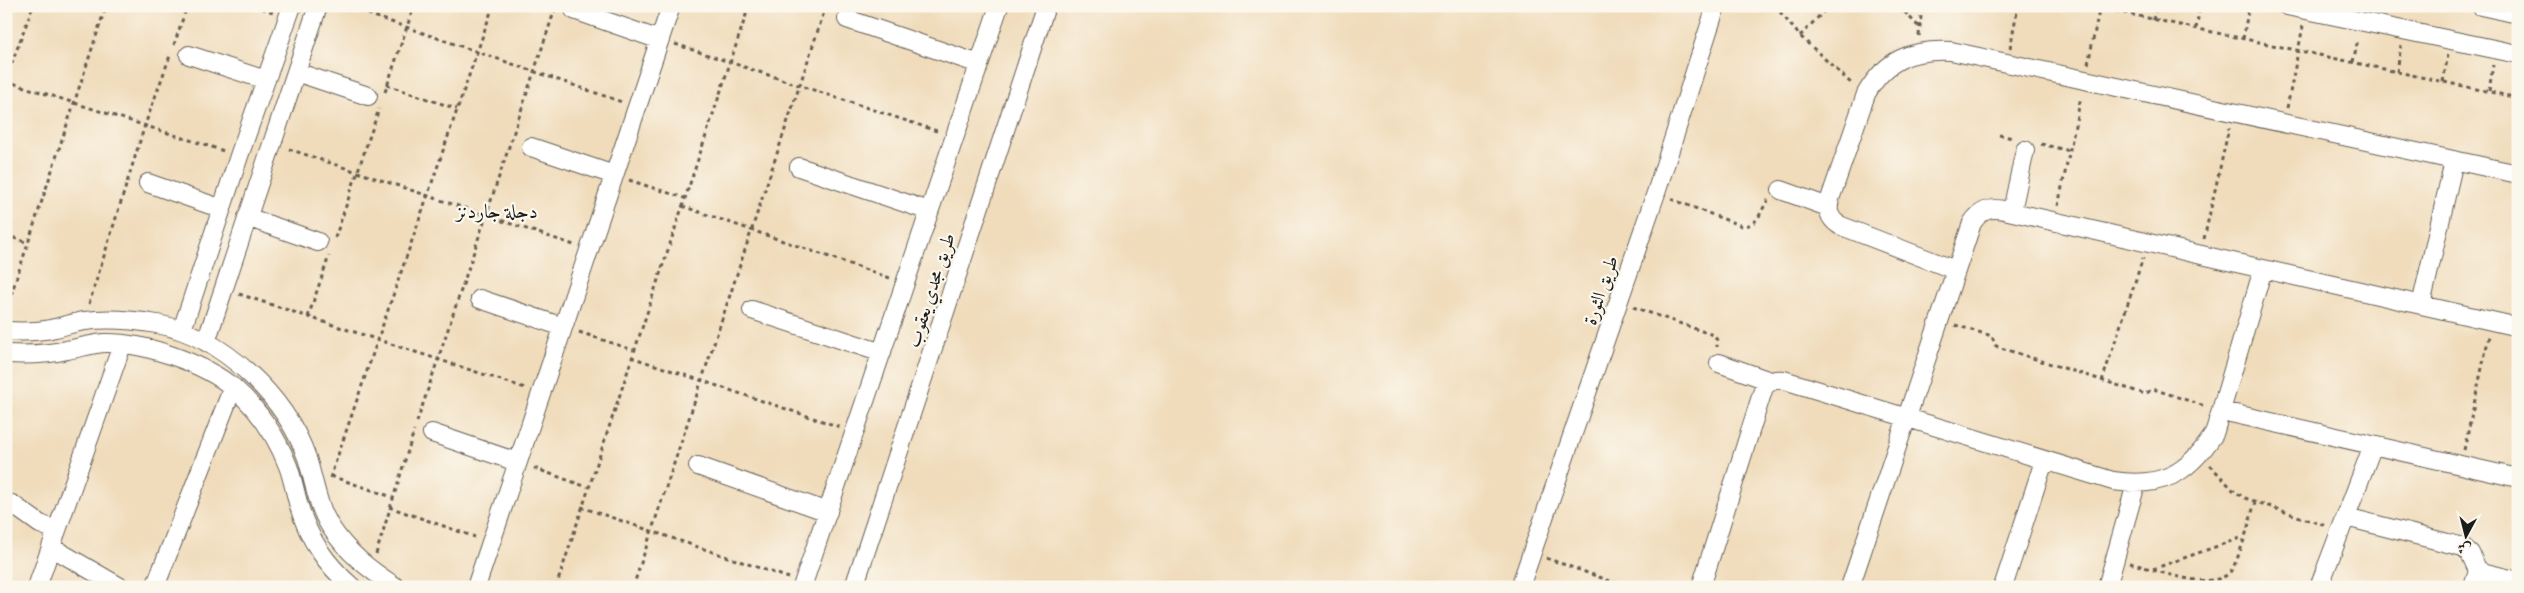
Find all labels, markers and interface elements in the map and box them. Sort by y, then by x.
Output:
district label: دجلة جاردنز [454,198,538,224]
street label: طريق مجدي يعقوب [900,230,964,352]
street label: طريق الثورة [1577,252,1624,328]
north arrow [2442,510,2492,560]
text: ش [2456,539,2472,559]

